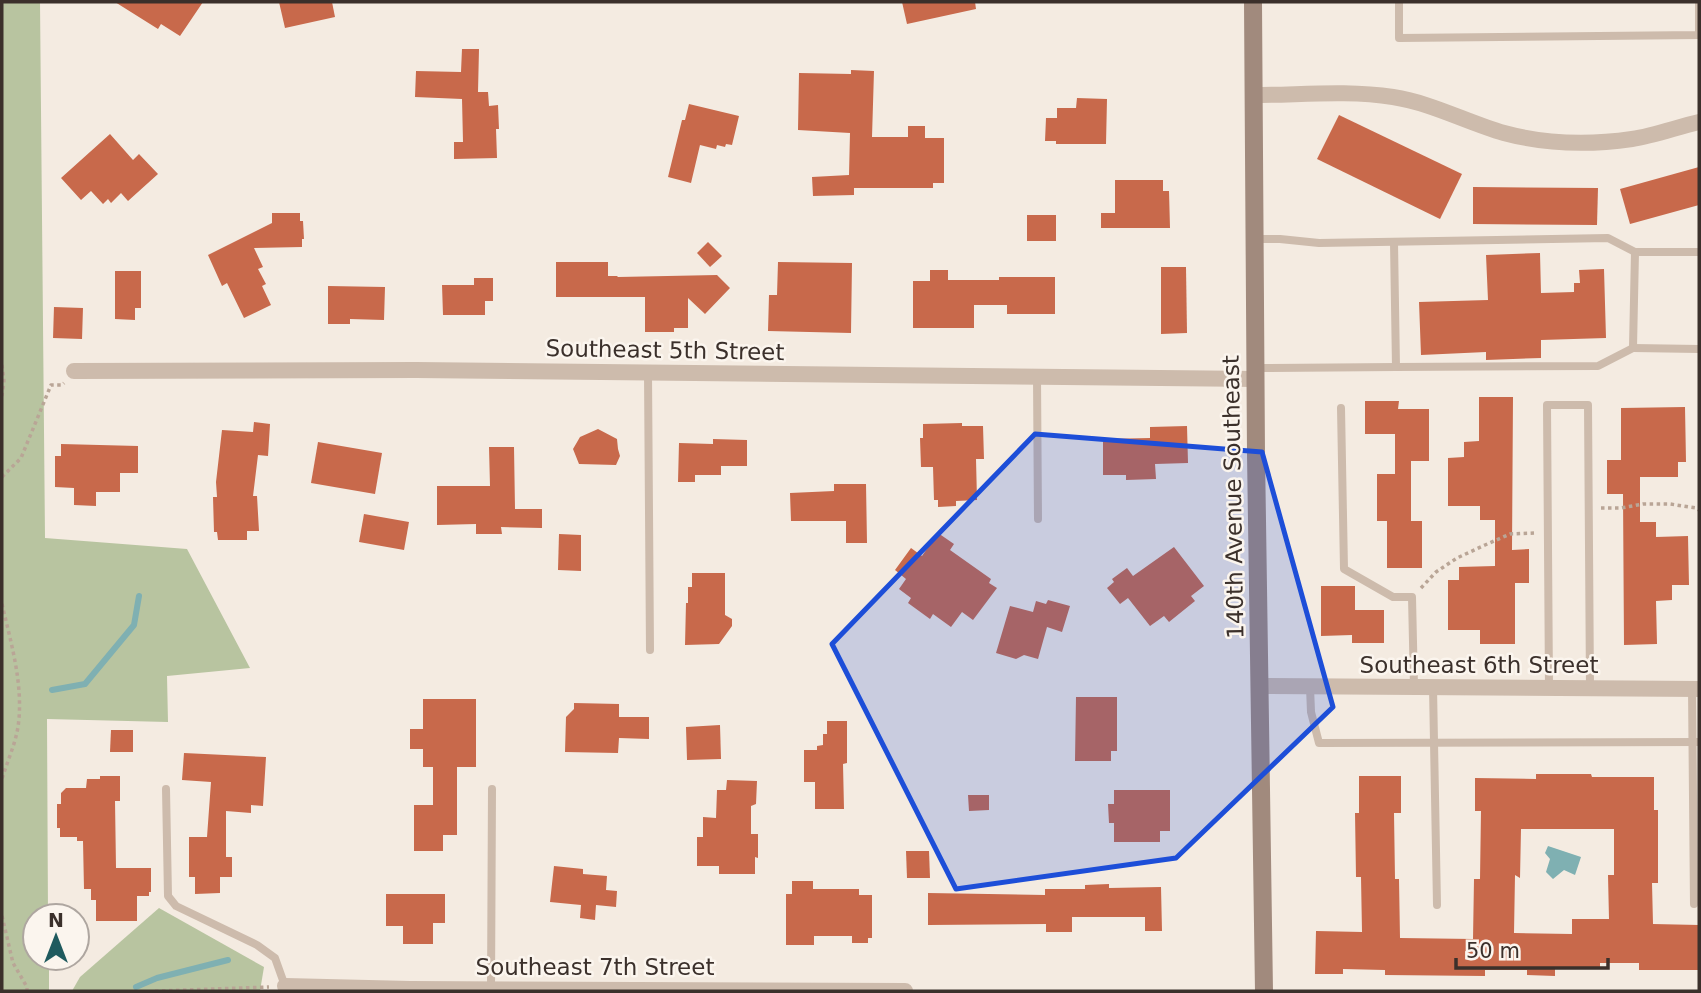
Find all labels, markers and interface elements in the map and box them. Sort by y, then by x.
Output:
street label: Southeast 5th Street [545,335,785,365]
street label: 140th Avenue Southeast [1218,355,1248,639]
street label: Southeast 6th Street [1360,652,1598,678]
north arrow [21,902,91,972]
text: N [48,909,64,931]
scale bar [1456,926,1608,970]
text: 50 m [1466,939,1520,963]
street label: Southeast 7th Street [476,954,714,980]

